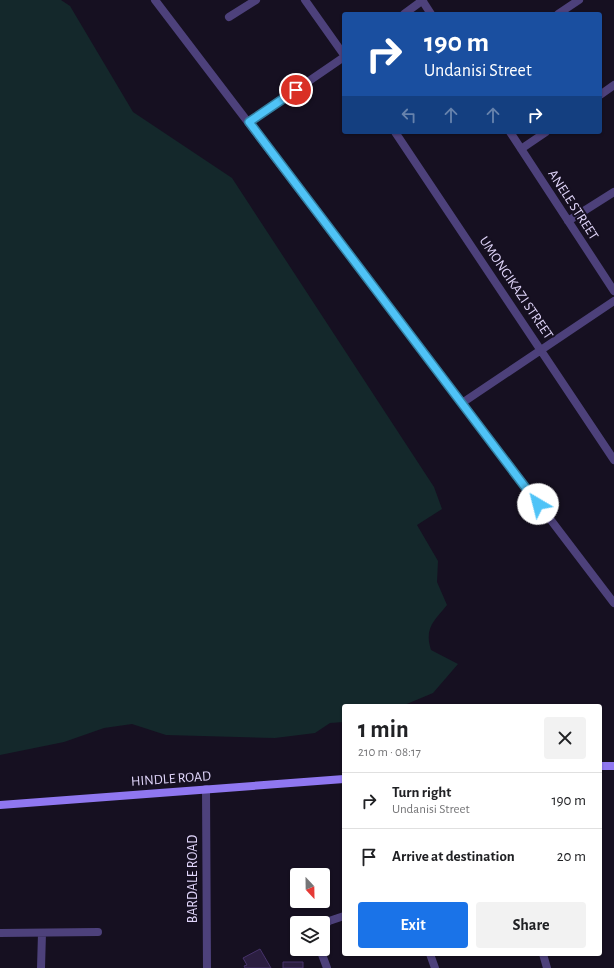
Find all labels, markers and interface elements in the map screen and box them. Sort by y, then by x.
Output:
icon: right [358,28,410,80]
text: 190 m [424,29,489,57]
text: Undanisi Street [424,62,532,80]
pin [279,73,313,107]
icon: arrive [285,79,307,101]
icon: left [398,104,420,126]
icon: ahead [440,104,462,126]
icon: ahead [482,104,504,126]
icon: right [524,104,546,126]
street label: ANELE STREET [545,167,601,243]
street label: UMONGIKAZI STREET [476,234,556,342]
position arrow [517,483,559,525]
button: close [544,717,586,759]
text: 1 min [358,718,409,742]
text: 210 m · 08:17 [358,746,421,759]
street label: HINDLE ROAD [130,769,212,789]
text: Turn right [392,785,451,800]
icon: right [358,790,380,812]
text: 190 m [551,793,586,808]
text: Undanisi Street [392,803,470,816]
street label: BARDALE ROAD [186,835,200,923]
icon: arrive [358,846,380,868]
text: Arrive at destination [392,849,515,864]
text: 20 m [557,849,586,864]
north arrow [290,868,330,908]
map controls [290,868,330,956]
button: Exit [358,902,468,948]
button: Share [476,902,586,948]
button: layers [290,916,330,956]

